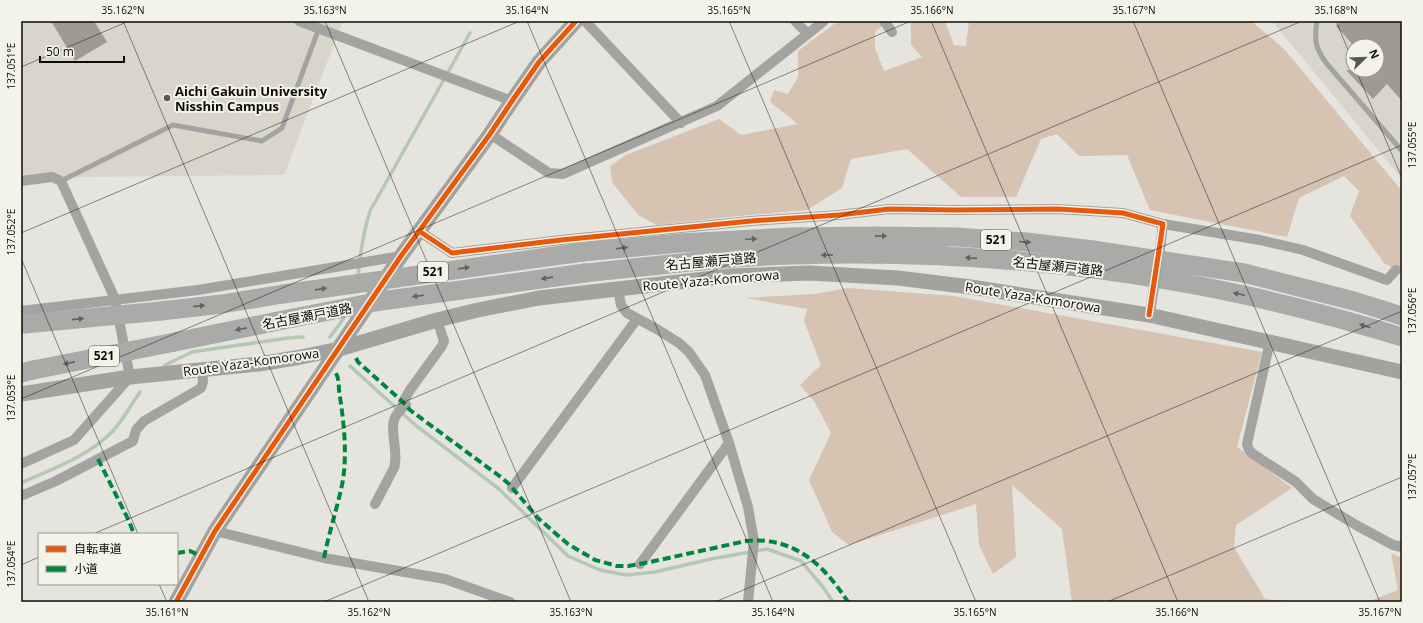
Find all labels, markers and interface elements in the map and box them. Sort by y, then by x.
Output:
text: 35.162°N [101,3,145,17]
text: 35.163°N [303,3,347,17]
text: 35.164°N [505,3,549,17]
text: 35.165°N [707,3,751,17]
text: 35.166°N [910,3,954,17]
text: 35.167°N [1112,3,1156,17]
text: 35.168°N [1314,3,1358,17]
scale bar [40,38,124,64]
north arrow [1345,38,1385,78]
text: 137.051°E [4,43,18,89]
text: 50 m [46,43,74,60]
text: N [1366,47,1383,61]
place label: Aichi Gakuin University Nisshin Campus [175,82,328,115]
marker: Aichi Gakuin University Nisshin Campus [162,93,172,103]
text: 137.055°E [1405,122,1419,168]
text: 137.052°E [4,209,18,255]
road number: 521 [981,230,1011,250]
one-way arrow [875,233,888,239]
one-way arrow [745,235,757,242]
one-way arrow [1019,239,1031,246]
one-way arrow [616,244,628,251]
street label: 名古屋瀬戸道路 [665,248,757,274]
one-way arrow [820,252,833,258]
street label: 名古屋瀬戸道路 [1012,252,1104,280]
one-way arrow [965,255,977,261]
road number: 521 [418,262,448,282]
one-way arrow [458,265,470,271]
street label: Route Yaza-Komorowa [642,265,780,295]
one-way arrow [541,275,553,282]
street label: Route Yaza-Komorowa [964,277,1102,317]
one-way arrow [315,286,327,292]
text: 137.056°E [1405,288,1419,334]
one-way arrow [1233,290,1245,296]
one-way arrow [412,293,424,299]
street label: 名古屋瀬戸道路 [261,298,353,334]
one-way arrow [193,303,205,309]
one-way arrow [72,315,84,322]
one-way arrow [1358,323,1370,329]
one-way arrow [235,326,247,332]
street label: Route Yaza-Komorowa [182,344,320,380]
road number: 521 [89,346,119,366]
one-way arrow [62,360,75,366]
text: 137.053°E [4,375,18,421]
text: 137.057°E [1405,454,1419,500]
legend [38,533,178,585]
text: 自転車道 [74,540,122,557]
text: 137.054°E [4,541,18,587]
text: 小道 [74,560,98,577]
text: 35.161°N [145,605,189,619]
text: 35.162°N [347,605,391,619]
text: 35.163°N [549,605,593,619]
text: 35.164°N [751,605,795,619]
text: 35.165°N [953,605,997,619]
text: 35.166°N [1155,605,1199,619]
text: 35.167°N [1358,605,1402,619]

